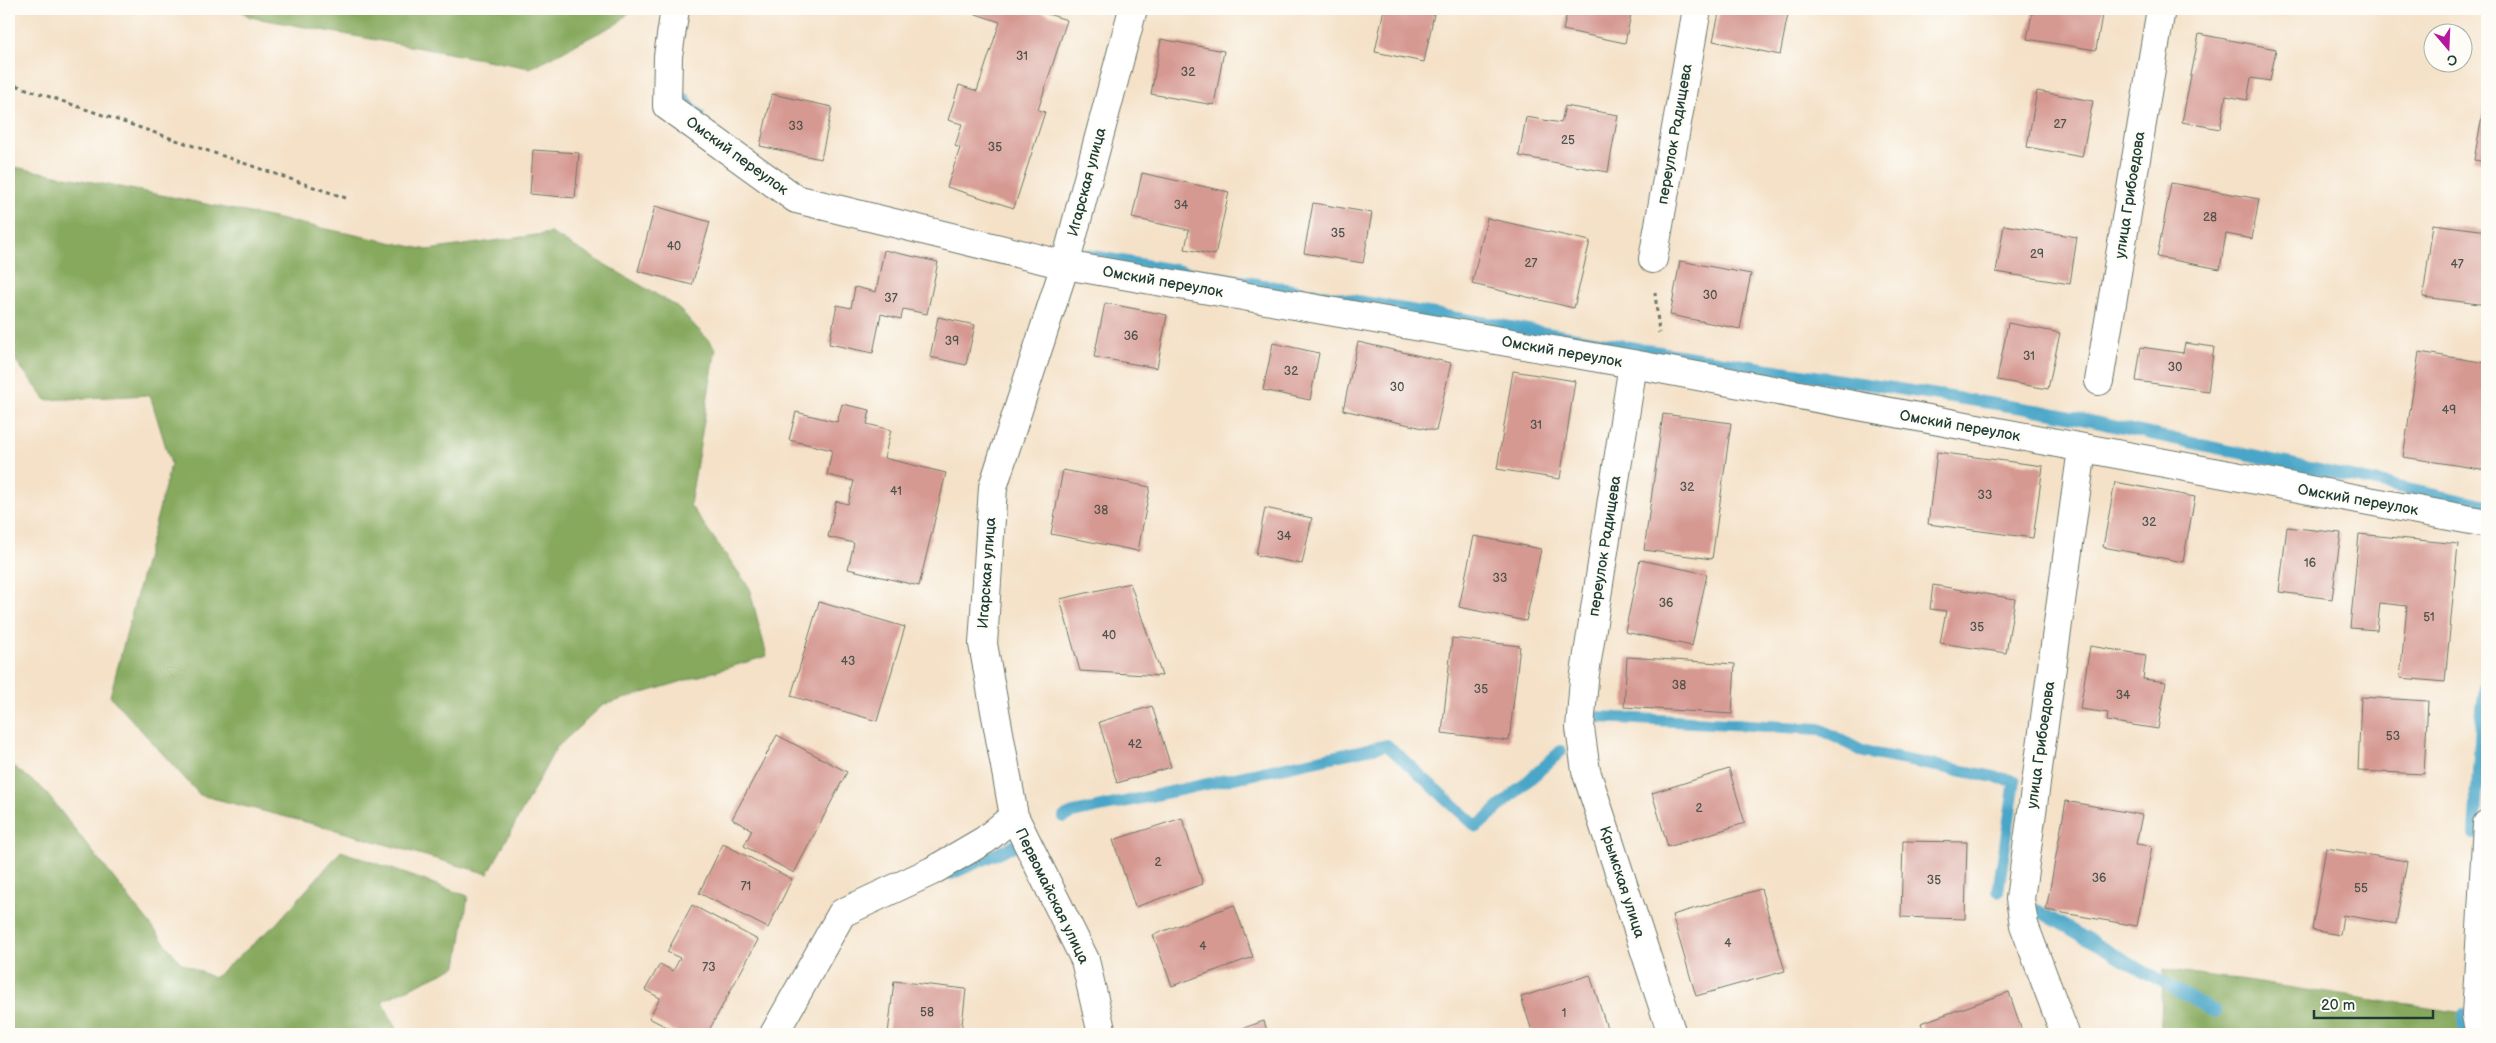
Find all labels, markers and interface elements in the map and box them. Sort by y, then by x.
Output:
north arrow [2424,22,2474,72]
house number: 31 [1016,49,1028,64]
text: С [2444,50,2459,70]
street label: переулок Радищева [1653,62,1697,206]
house number: 32 [1181,65,1195,80]
street label: Омский переулок [682,112,792,200]
house number: 27 [2054,117,2067,132]
house number: 33 [789,119,803,134]
street label: Игарская улица [1063,125,1111,238]
street label: улица Грибоедова [2111,130,2149,260]
house number: 25 [1561,133,1575,148]
house number: 35 [988,140,1002,155]
house number: 34 [1174,198,1189,213]
house number: 28 [2203,210,2217,225]
house number: 35 [1331,226,1345,241]
house number: 40 [667,239,681,254]
house number: 29 [2030,247,2044,262]
house number: 27 [1525,256,1538,271]
house number: 47 [2450,257,2464,272]
street label: Омский переулок [1101,262,1225,302]
house number: 30 [1703,288,1717,303]
house number: 37 [884,291,898,306]
house number: 36 [1124,329,1138,344]
street label: Омский переулок [1500,332,1624,372]
house number: 39 [945,334,959,349]
house number: 31 [2023,349,2035,364]
house number: 30 [2168,360,2182,375]
house number: 32 [1284,364,1298,379]
house number: 30 [1390,380,1404,395]
house number: 49 [2442,403,2456,418]
street label: Омский переулок [1898,406,2022,446]
house number: 31 [1530,418,1542,433]
street label: переулок Радищева [1584,474,1626,618]
house number: 32 [1680,480,1694,495]
street label: Омский переулок [2296,480,2420,520]
house number: 41 [890,484,902,499]
house number: 33 [1978,488,1992,503]
house number: 38 [1094,503,1108,518]
house number: 32 [2142,515,2156,530]
street label: Игарская улица [974,516,1000,629]
house number: 34 [1277,529,1292,544]
house number: 16 [2304,556,2316,571]
house number: 33 [1493,571,1507,586]
house number: 36 [1659,596,1673,611]
house number: 51 [2423,610,2435,625]
house number: 35 [1970,620,1984,635]
house number: 40 [1102,628,1116,643]
house number: 43 [841,654,855,669]
house number: 38 [1672,678,1686,693]
street label: улица Грибоедова [2023,680,2059,810]
house number: 35 [1474,682,1488,697]
house number: 34 [2116,688,2131,703]
house number: 53 [2386,729,2400,744]
house number: 42 [1128,737,1142,752]
house number: 2 [1695,801,1703,816]
street label: Крымская улица [1595,824,1649,941]
street label: Первомайская улица [1011,825,1093,967]
house number: 2 [1154,855,1162,870]
house number: 36 [2092,871,2106,886]
house number: 35 [1927,873,1941,888]
house number: 71 [741,879,751,894]
house number: 55 [2354,881,2368,896]
house number: 4 [1724,936,1732,951]
house number: 4 [1199,939,1207,954]
house number: 73 [702,960,716,975]
scale bar [2314,988,2432,1020]
text: 20 m [2321,996,2355,1015]
house number: 58 [920,1005,934,1020]
house number: 1 [1562,1006,1566,1021]

